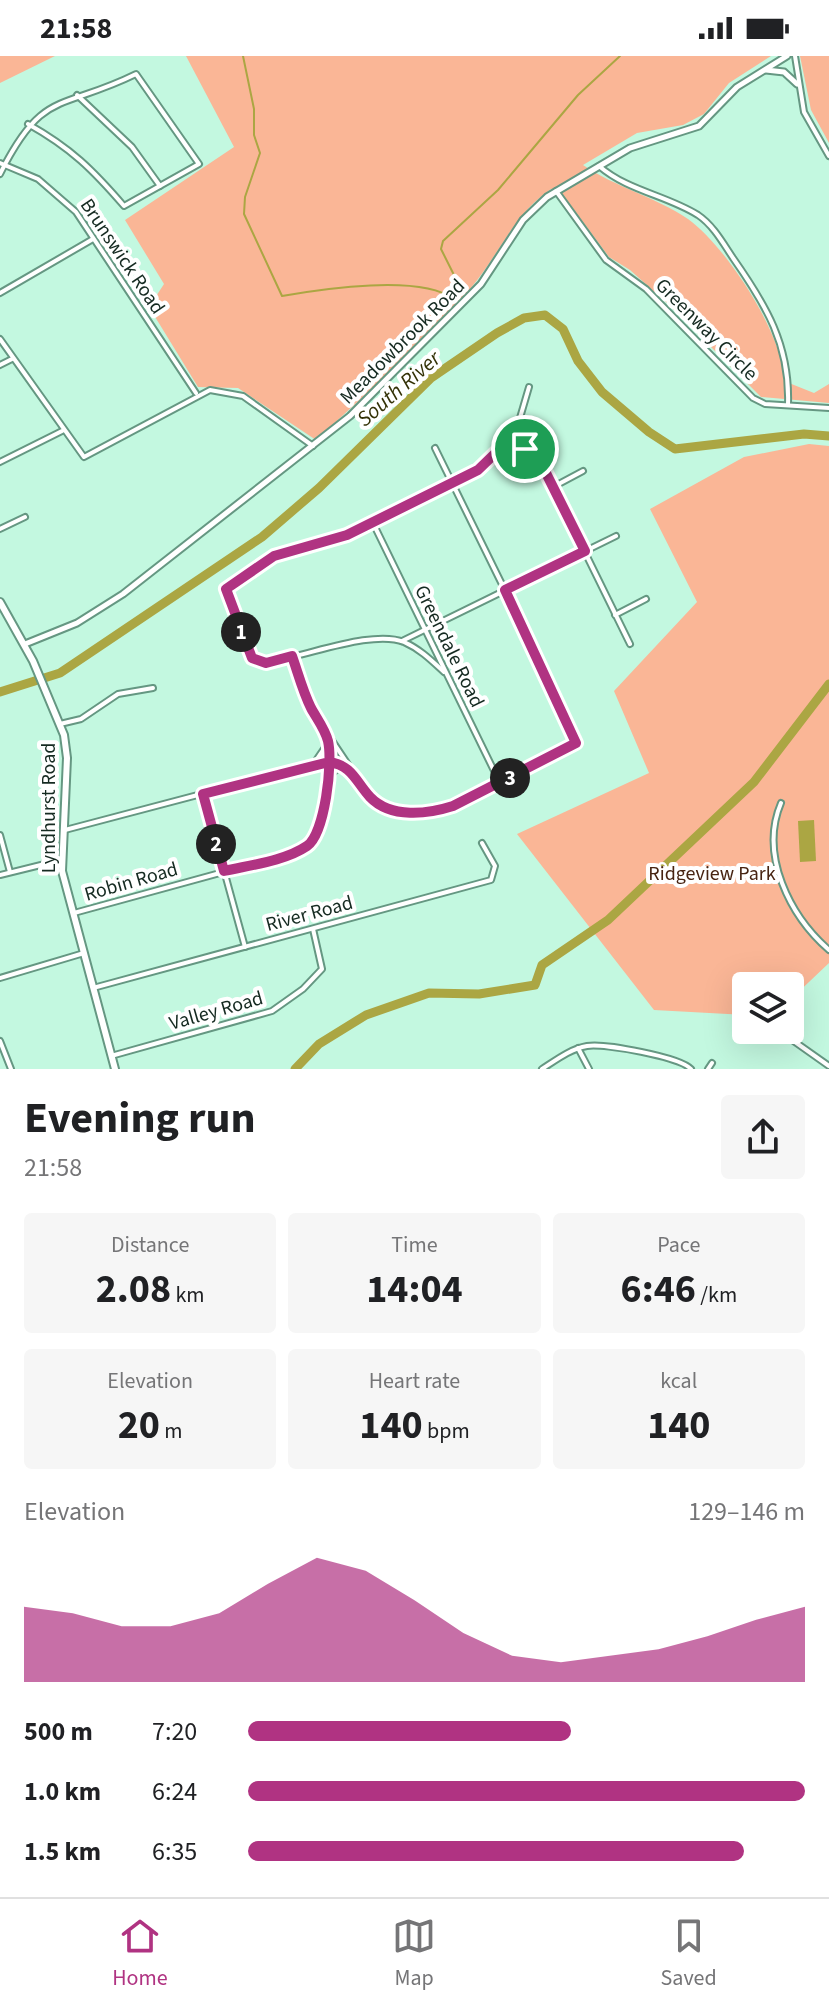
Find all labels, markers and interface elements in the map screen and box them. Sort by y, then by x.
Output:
text: 21:58 [40,7,112,50]
street label: Brunswick Road [73,193,171,320]
street label: Greenway Circle [649,272,764,387]
street label: Meadowbrook Road [334,273,472,411]
water label: South River [350,342,449,434]
pin [491,415,559,483]
icon: arrive [503,427,547,471]
street label: Greendale Road [407,581,491,712]
pin: 1 [221,612,261,652]
text: 1 [235,616,247,648]
street label: Lyndhurst Road [35,743,63,873]
pin: 3 [490,758,530,798]
text: 3 [504,762,516,794]
pin: 2 [196,824,236,864]
text: 2 [210,828,222,860]
street label: Robin Road [81,855,181,909]
park label: Ridgeview Park [648,860,776,888]
street label: River Road [262,889,356,939]
map controls [732,972,804,1044]
button: layers [732,972,804,1044]
street label: Valley Road [166,984,266,1038]
text: Evening run [24,1087,256,1150]
button: share [721,1095,805,1179]
text: 21:58 [24,1149,82,1186]
text: Distance [111,1229,189,1261]
text: Time [391,1229,438,1261]
text: Pace [657,1229,700,1261]
text: 2.08 [96,1261,171,1318]
text: 14:04 [366,1261,463,1318]
text: 6:46 [621,1261,696,1318]
text: km [171,1279,205,1311]
text: /km [696,1279,737,1311]
text: Elevation [107,1365,193,1397]
text: Heart rate [369,1365,460,1397]
text: kcal [660,1365,697,1397]
text: 20 [118,1397,160,1454]
text: 140 [359,1397,423,1454]
text: 140 [647,1397,711,1454]
text: m [160,1415,183,1447]
text: bpm [423,1415,470,1447]
text: Elevation [24,1493,125,1530]
text: 129–146 m [688,1493,805,1530]
text: 500 m [24,1713,93,1750]
text: 7:20 [152,1713,197,1750]
text: 1.0 km [24,1773,101,1810]
text: 6:24 [152,1773,197,1810]
text: 1.5 km [24,1833,101,1870]
text: 6:35 [152,1833,197,1870]
tab: Home [112,1914,168,1994]
tab: Map [392,1914,436,1994]
tab: Saved [661,1914,717,1994]

